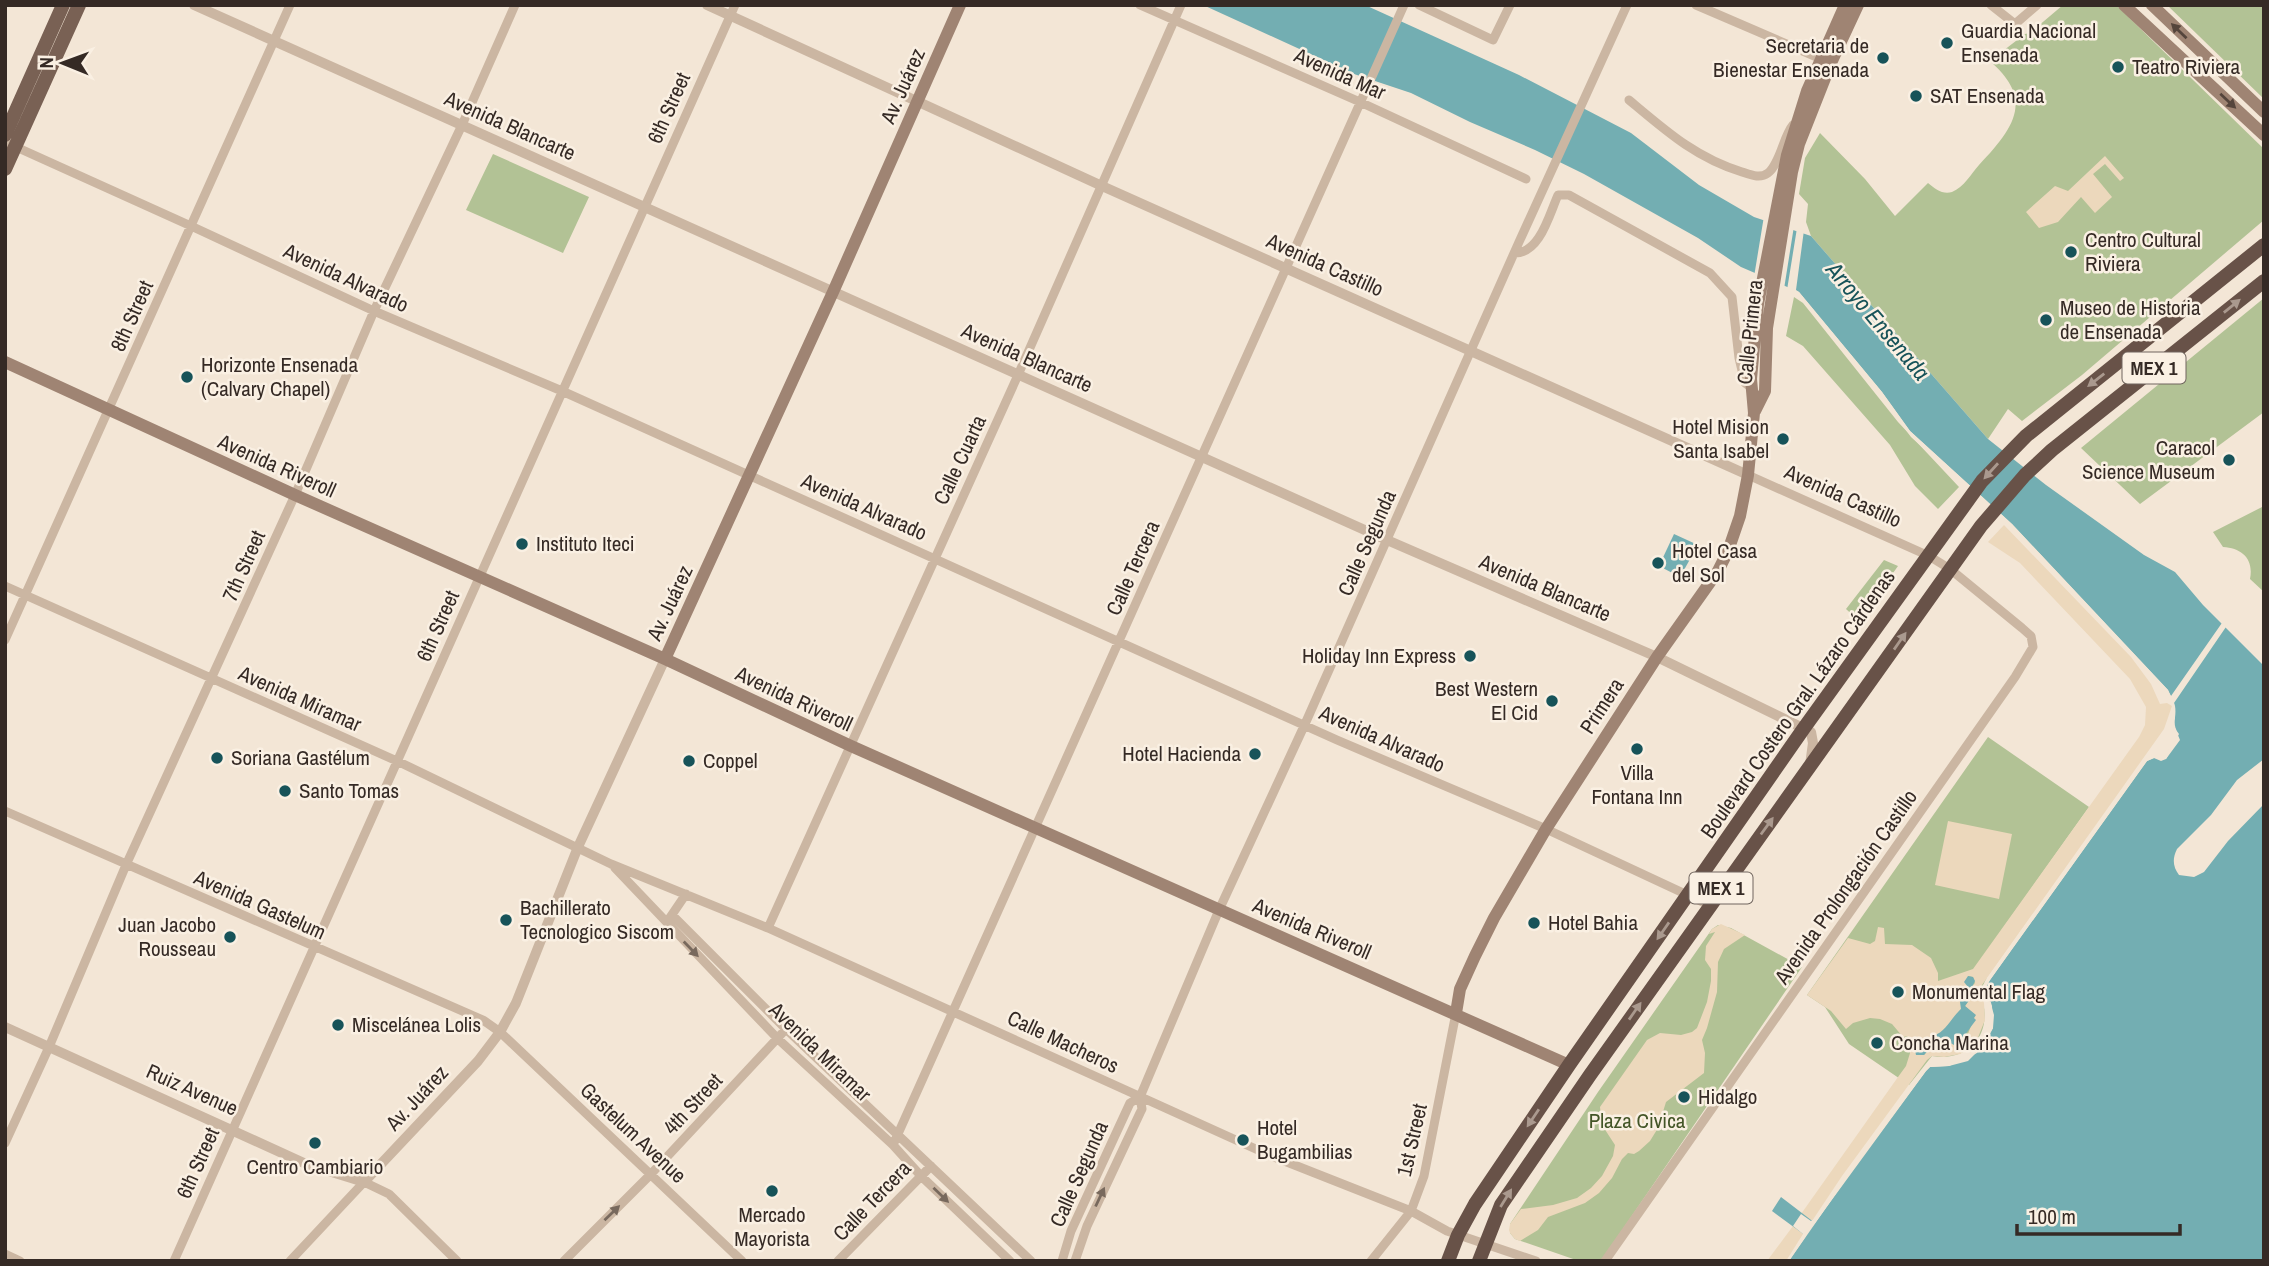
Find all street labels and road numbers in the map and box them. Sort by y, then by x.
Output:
street label: Avenida Mar [1289,40,1391,107]
street label: Av. Juárez [873,43,932,129]
street label: 6th Street [640,68,697,148]
street label: Avenida Blancarte [439,83,580,167]
street label: Avenida Castillo [1261,225,1388,303]
street label: Avenida Alvarado [278,236,413,319]
street label: 8th Street [103,276,160,356]
street label: Calle Primera [1730,278,1769,386]
street label: Avenida Blancarte [956,315,1097,399]
road number: MEX 1 [2122,352,2186,384]
street label: Calle Cuarta [926,410,993,509]
street label: Avenida Riveroll [213,426,341,504]
street label: Avenida Castillo [1779,456,1906,534]
street label: Avenida Alvarado [796,465,932,547]
street label: Calle Segunda [1330,485,1403,600]
street label: Calle Tercera [1099,515,1167,620]
street label: 7th Street [215,526,272,606]
street label: Avenida Blancarte [1474,546,1615,628]
street label: Av. Juárez [639,560,700,646]
street label: Boulevard Costero Gral. Lázaro Cárdenas [1693,564,1902,844]
street label: 6th Street [409,586,466,666]
street label: Avenida Miramar [233,658,367,739]
street label: Avenida Riveroll [730,658,857,738]
street label: Primera [1573,672,1631,739]
street label: Avenida Alvarado [1314,697,1450,779]
street label: Avenida Prolongación Castillo [1767,784,1924,991]
street label: Avenida Gastelum [189,862,331,947]
road number: MEX 1 [1690,873,1752,904]
street label: Avenida Riveroll [1248,890,1376,967]
street label: Avenida Miramar [762,995,878,1108]
street label: Calle Macheros [1003,1003,1124,1080]
street label: Ruiz Avenue [142,1056,243,1123]
street label: Av. Juárez [378,1058,455,1137]
street label: 4th Street [657,1066,729,1141]
street label: Gastelum Avenue [574,1076,693,1189]
street label: 1st Street [1389,1101,1434,1179]
street label: Calle Segunda [1042,1116,1115,1231]
street label: 6th Street [169,1123,226,1203]
street label: Calle Tercera [826,1154,917,1247]

